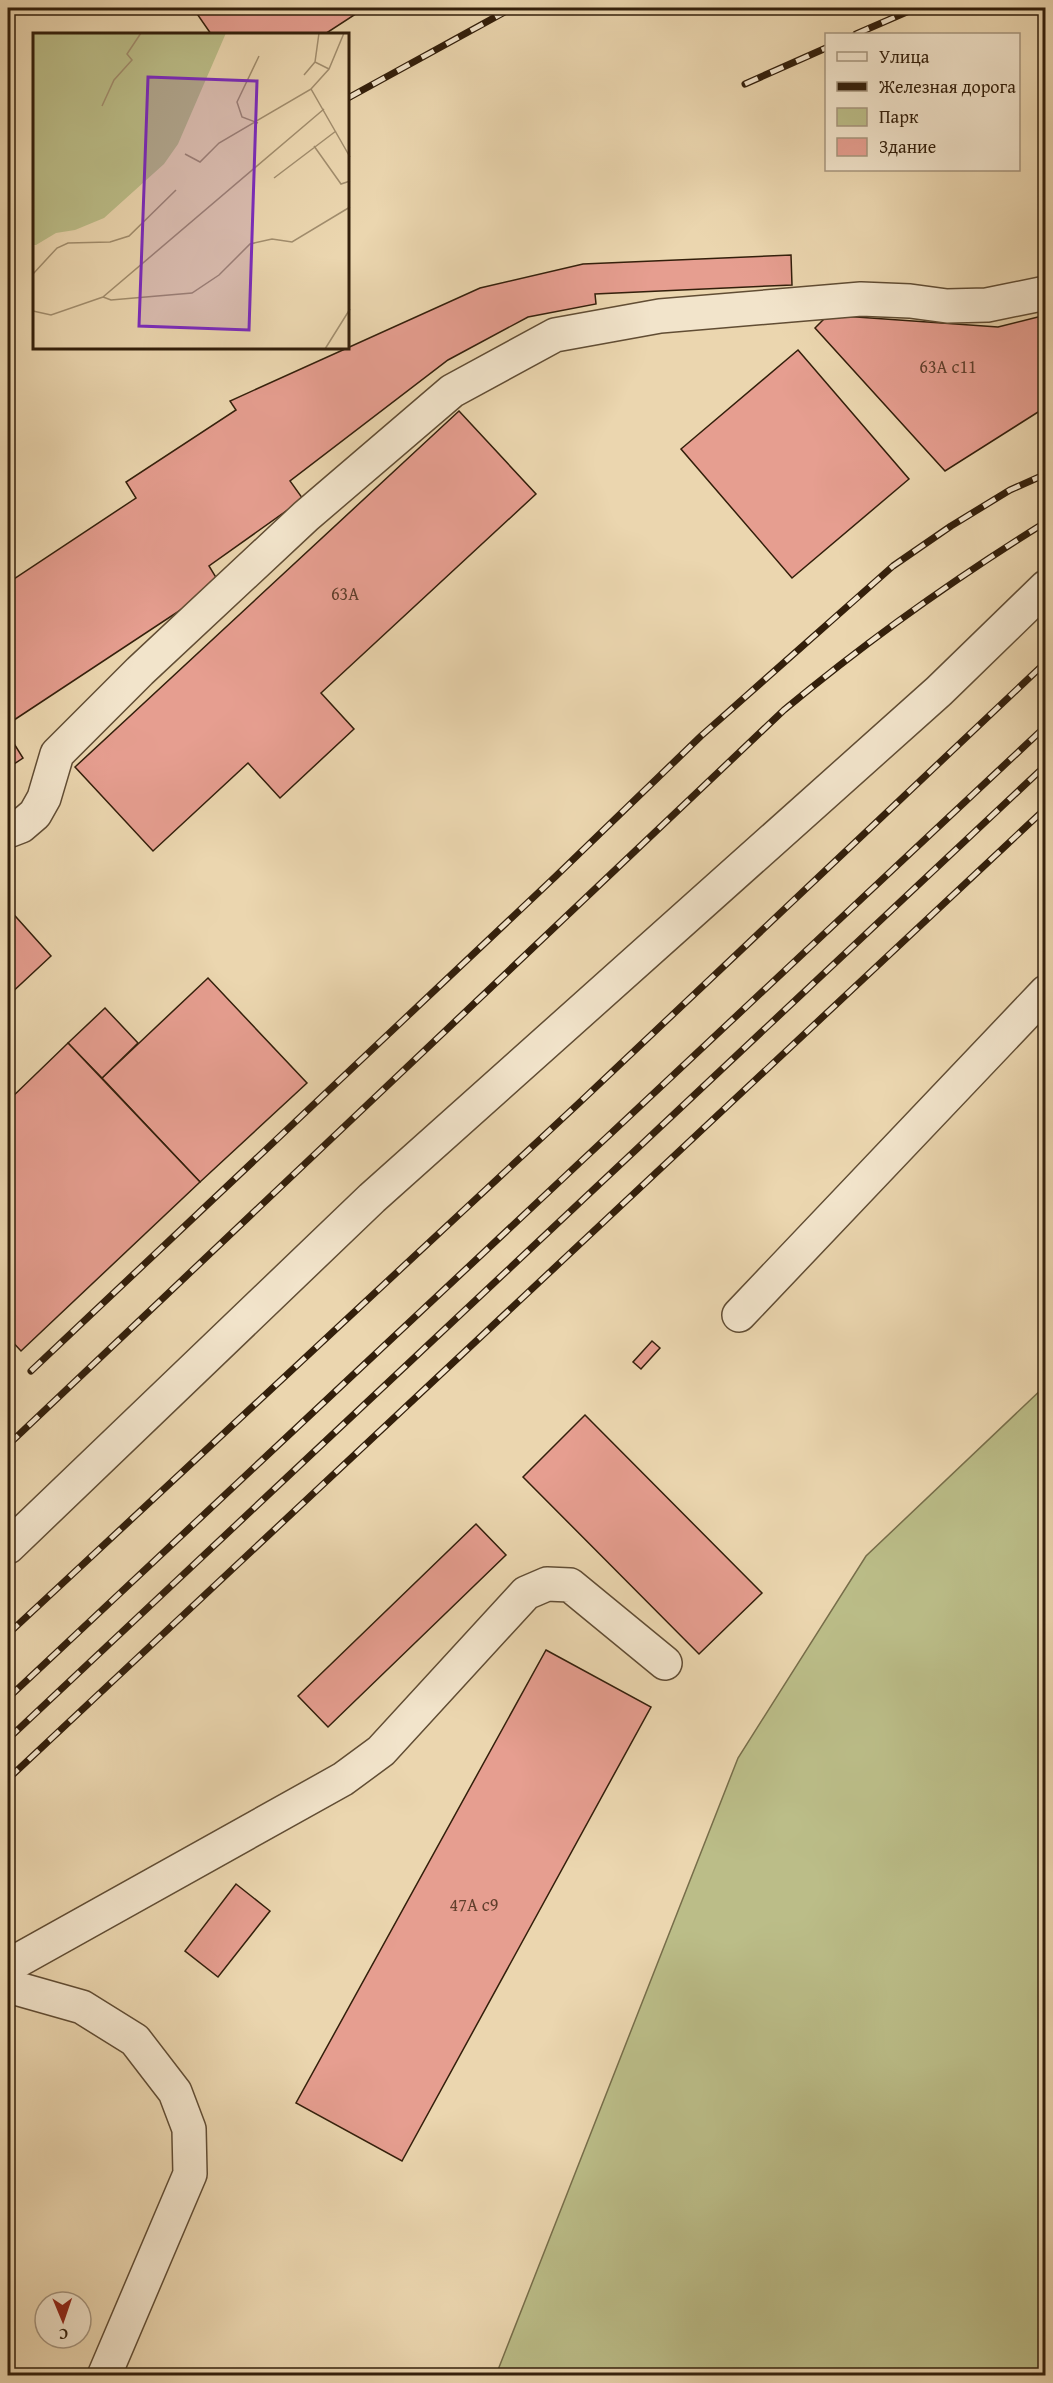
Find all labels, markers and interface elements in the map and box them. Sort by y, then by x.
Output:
inset map [33,33,350,350]
legend [825,33,1020,171]
text: Улица [879,43,930,70]
text: Железная дорога [878,73,1016,100]
text: Парк [879,103,919,130]
text: Здание [879,133,936,160]
house number: 63А с11 [919,353,977,380]
house number: 63А [331,580,359,607]
house number: 47А с9 [450,1891,498,1918]
north arrow [33,2290,93,2350]
text: С [59,2323,68,2347]

